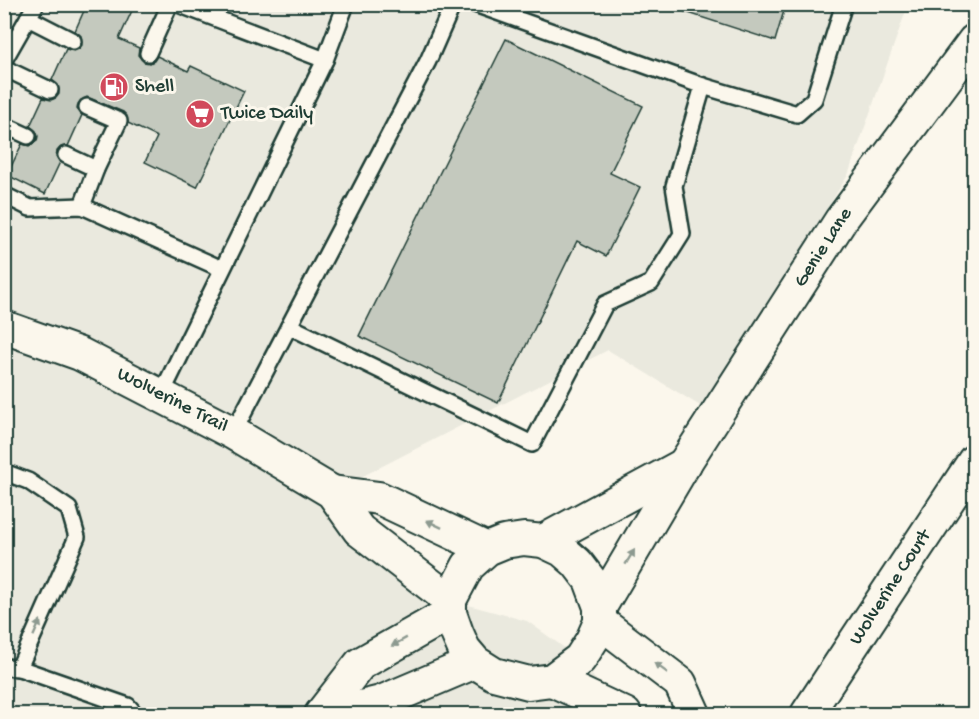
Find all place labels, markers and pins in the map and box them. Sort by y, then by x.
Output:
fuel station icon: Shell [98,71,130,103]
place label: Shell [135,76,174,99]
supermarket icon: Twice Daily [184,98,216,130]
place label: Twice Daily [220,103,313,126]

